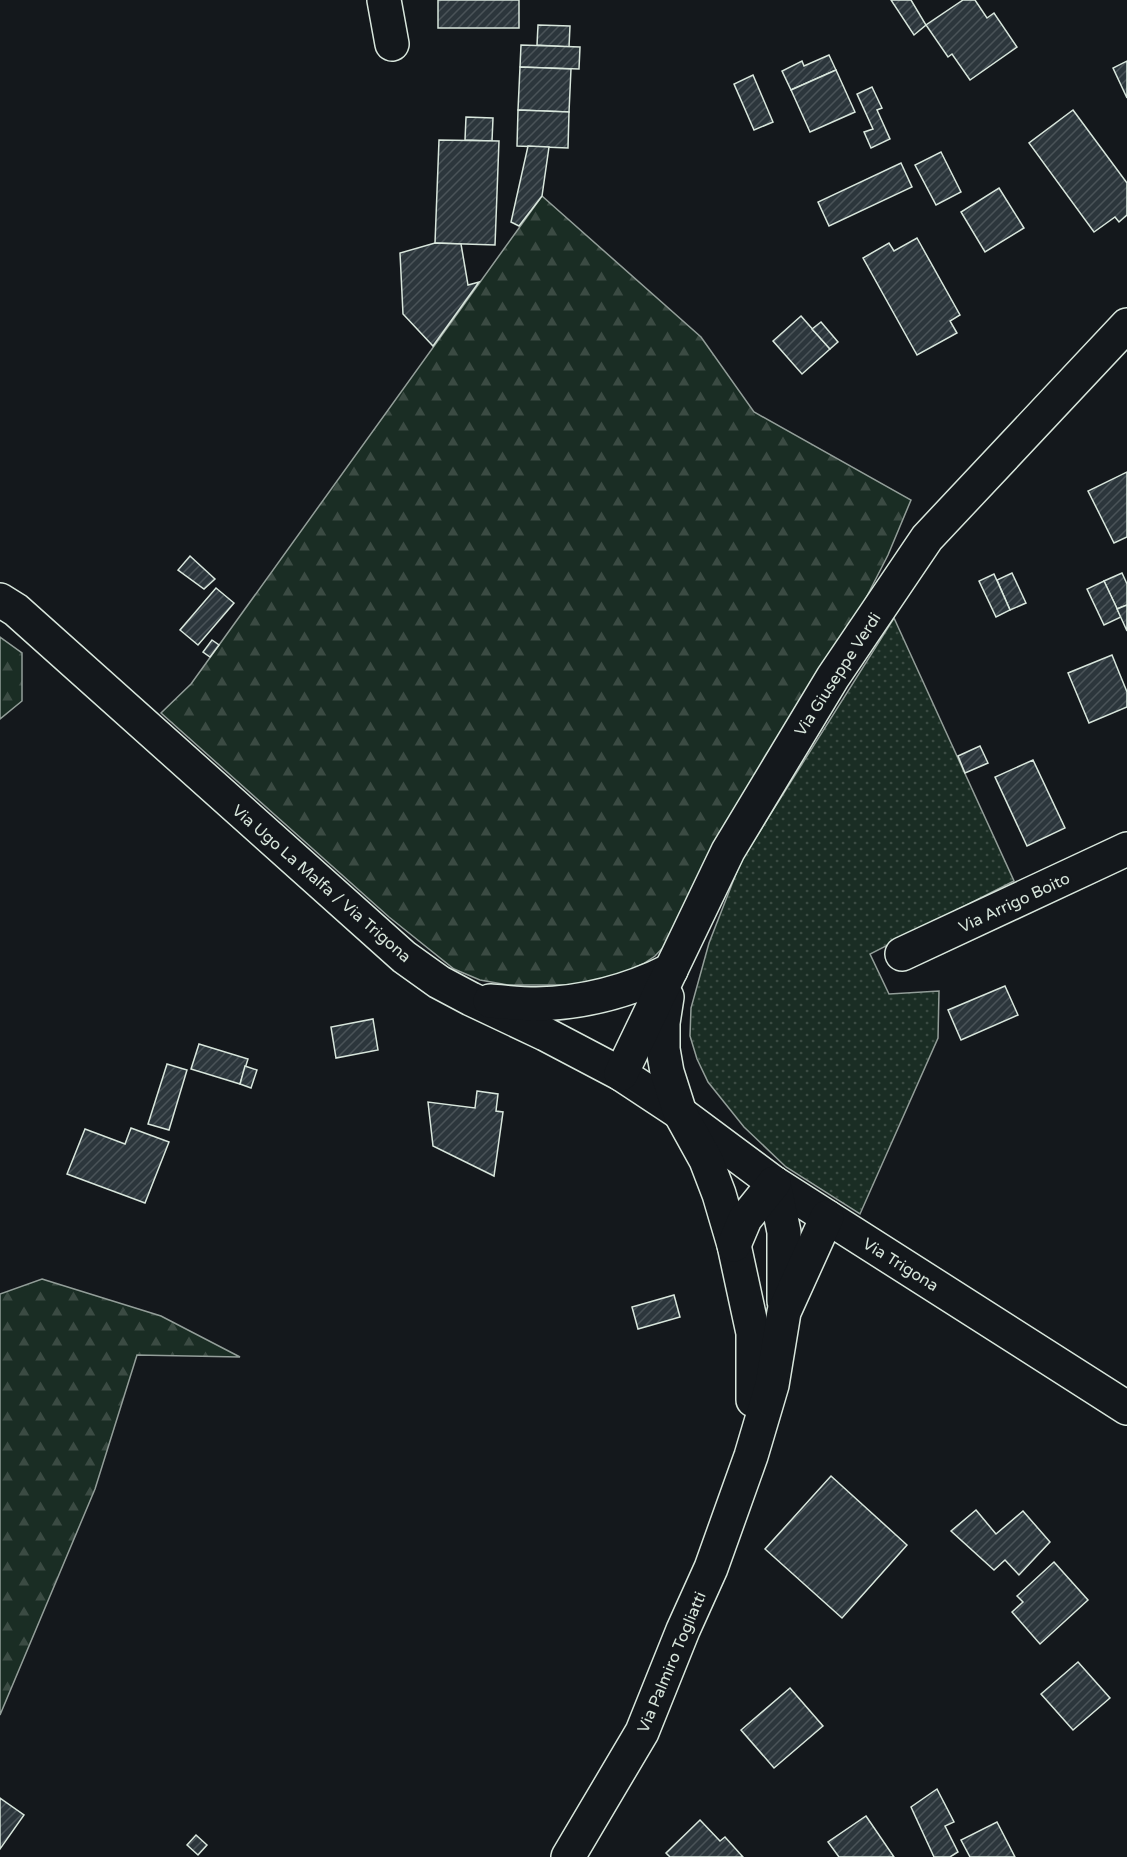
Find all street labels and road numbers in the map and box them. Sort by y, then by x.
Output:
street label: Via Giuseppe Verdi [790,609,885,740]
street label: Via Ugo La Malfa / Via Trigona [228,801,415,967]
street label: Via Arrigo Boito [956,868,1073,937]
street label: Via Trigona [859,1234,942,1296]
street label: Via Palmiro Togliatti [633,1589,711,1736]

